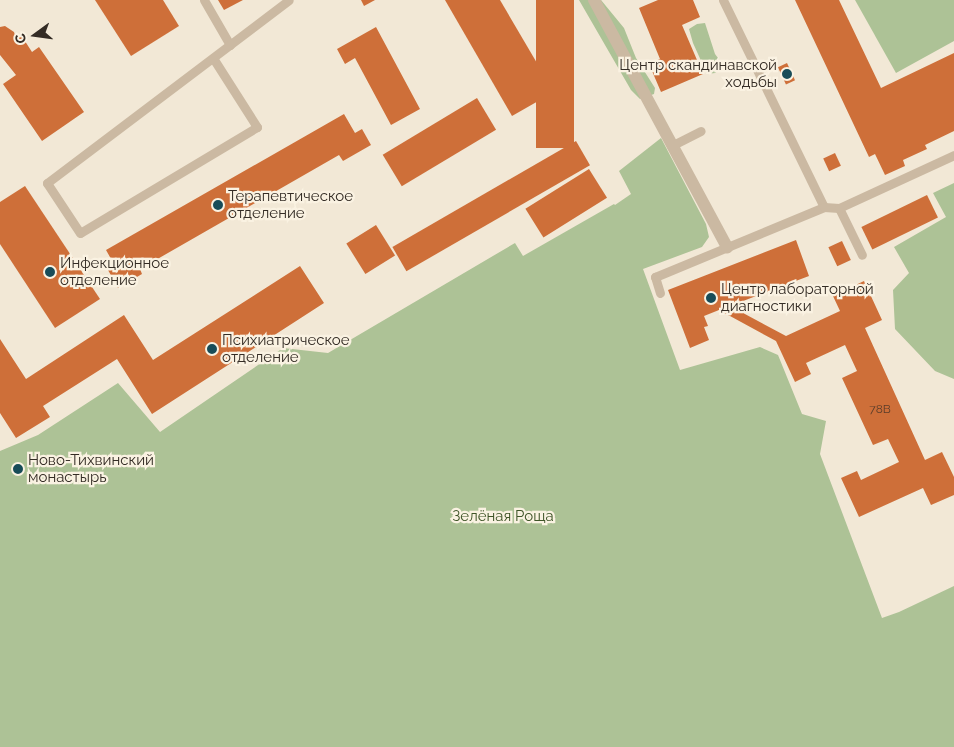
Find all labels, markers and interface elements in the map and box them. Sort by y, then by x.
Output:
north arrow [10,10,60,60]
text: С [12,32,29,45]
place label: Центр скандинавской ходьбы [619,56,777,91]
marker: Центр скандинавской ходьбы [781,68,793,80]
place label: Терапевтическое отделение [228,187,353,222]
marker: Терапевтическое отделение [212,199,224,211]
place label: Инфекционное отделение [60,254,169,289]
marker: Инфекционное отделение [44,266,56,278]
place label: Центр лабораторной диагностики [721,280,874,315]
marker: Центр лабораторной диагностики [705,292,717,304]
place label: Психиатрическое отделение [222,331,350,366]
marker: Психиатрическое отделение [206,343,218,355]
house number: 78В [869,403,891,417]
place label: Ново-Тихвинский монастырь [28,451,154,486]
marker: Ново-Тихвинский монастырь [12,463,24,475]
park label: Зелёная Роща [452,508,554,526]

